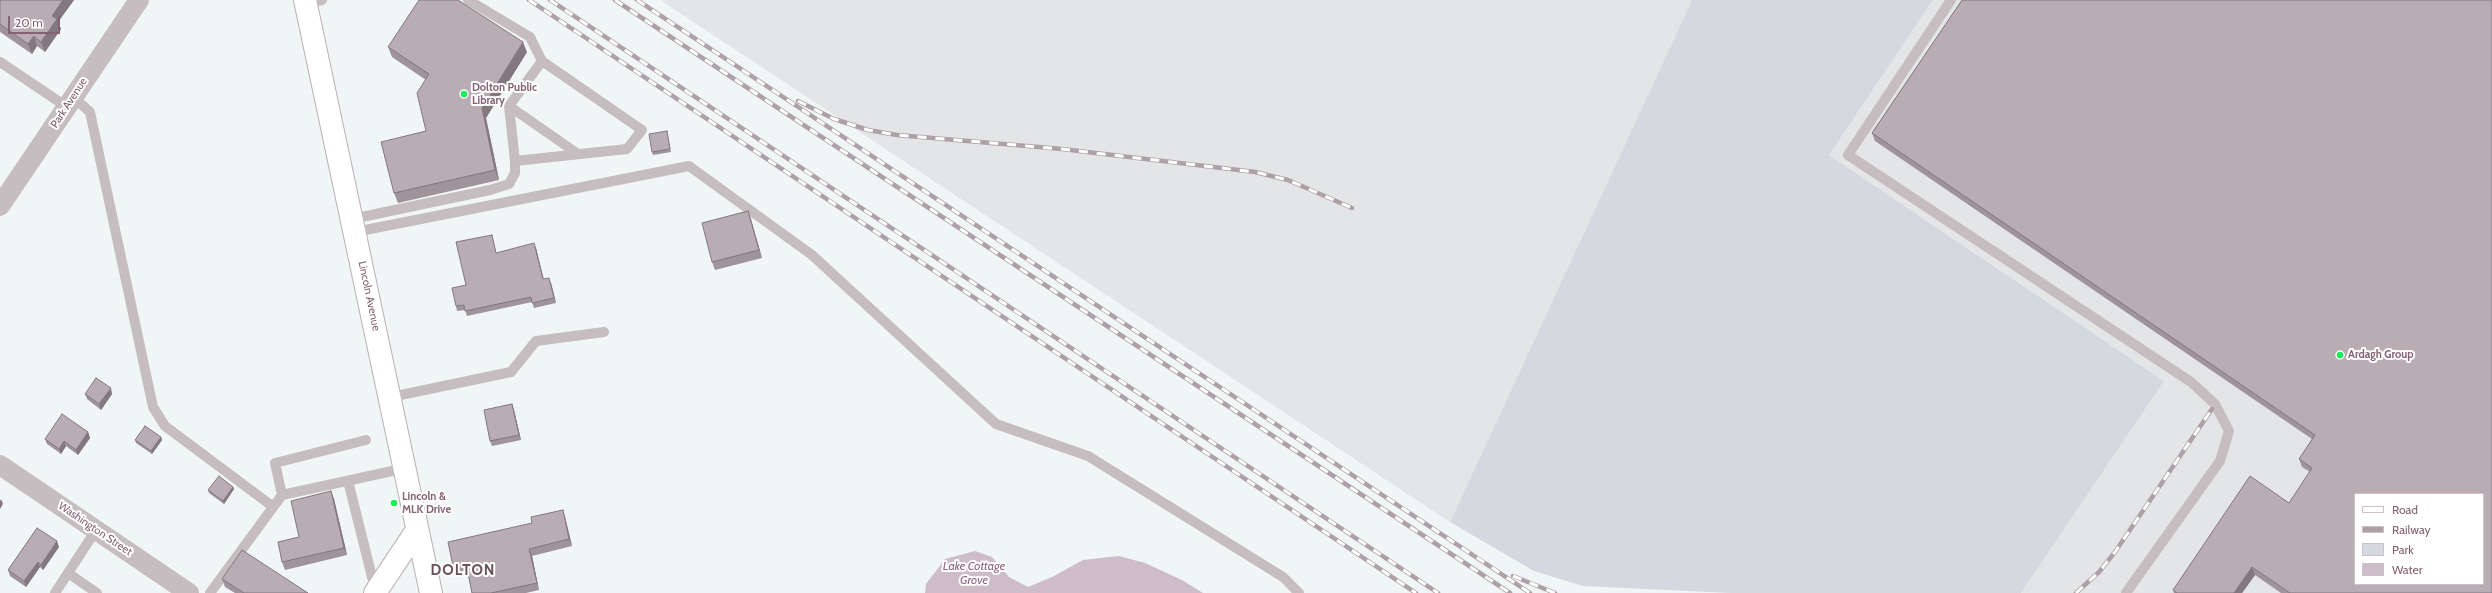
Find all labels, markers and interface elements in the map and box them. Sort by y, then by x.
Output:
scale bar [10,8,62,34]
text: 20 m [15,15,43,30]
street label: Park Avenue [48,75,90,131]
place label: Dolton Public Library [472,81,537,107]
marker: Dolton Public Library [459,89,469,99]
street label: Lincoln Avenue [355,260,383,332]
place label: Ardagh Group [2348,348,2414,362]
marker: Ardagh Group [2335,350,2345,360]
place label: Lincoln & MLK Drive [402,490,451,516]
legend [2354,493,2484,585]
marker: Lincoln & MLK Drive [389,498,399,508]
street label: Washington Street [56,499,134,559]
text: Road [2392,502,2418,517]
text: Railway [2392,522,2430,537]
text: Park [2392,542,2414,557]
water label: Lake Cottage Grove [943,559,1005,587]
district label: DOLTON [431,562,495,580]
text: Water [2392,562,2422,577]

